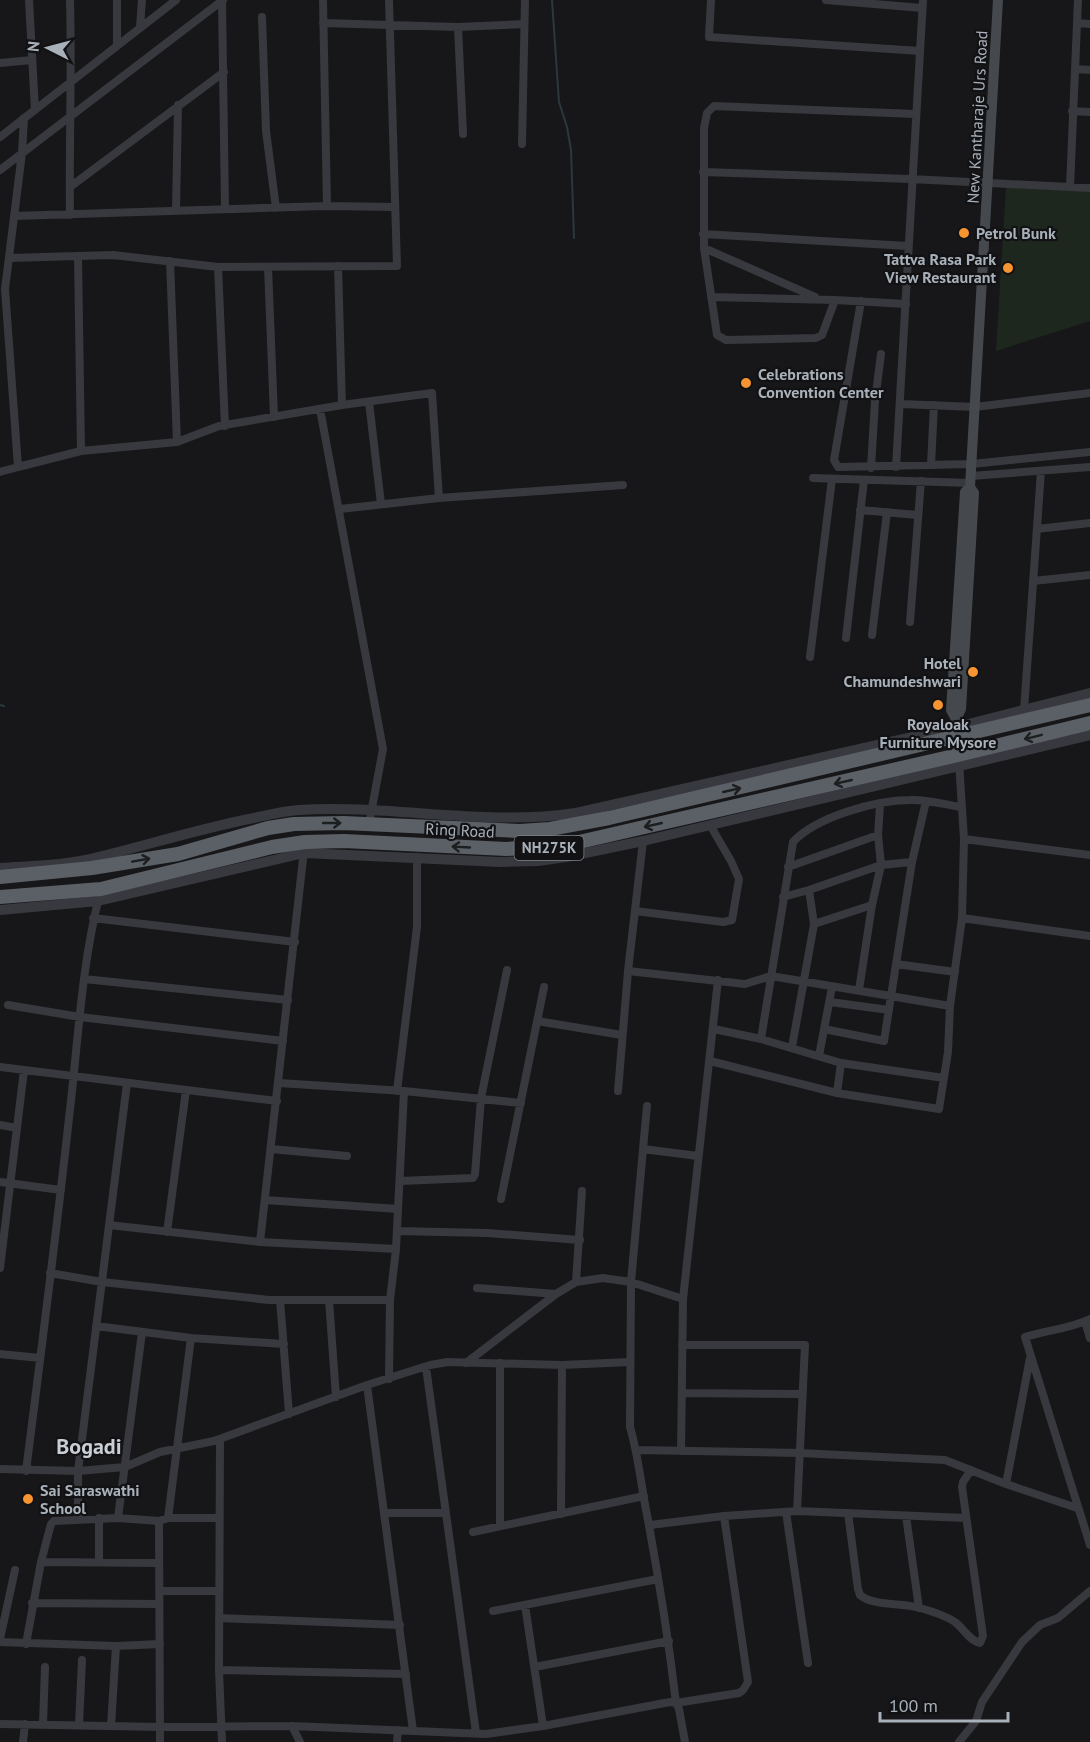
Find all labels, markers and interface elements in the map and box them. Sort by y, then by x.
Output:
north arrow [18,18,78,78]
street label: New Kantharaje Urs Road [962,30,992,204]
text: N [23,40,44,53]
place label: Petrol Bunk [976,223,1056,243]
marker: Petrol Bunk [957,226,971,240]
place label: Tattva Rasa Park View Restaurant [884,249,996,287]
marker: Tattva Rasa Park View Restaurant [1001,261,1015,275]
place label: Celebrations Convention Center [758,364,884,402]
marker: Celebrations Convention Center [739,376,753,390]
place label: Hotel Chamundeshwari [844,653,961,691]
marker: Hotel Chamundeshwari [966,665,980,679]
marker: Royaloak Furniture Mysore [931,698,945,712]
place label: Royaloak Furniture Mysore [880,714,996,752]
one-way arrow [1024,731,1043,743]
one-way arrow [834,776,853,788]
one-way arrow [723,783,742,795]
one-way arrow [322,817,342,829]
street label: Ring Road [425,818,495,842]
one-way arrow [644,820,663,832]
road number: NH275K [514,836,584,860]
one-way arrow [451,841,471,852]
one-way arrow [131,854,151,865]
district label: Bogadi [56,1432,122,1460]
place label: Sai Saraswathi School [40,1480,140,1518]
marker: Sai Saraswathi School [21,1492,35,1506]
scale bar [880,1685,1008,1723]
text: 100 m [889,1694,938,1717]

